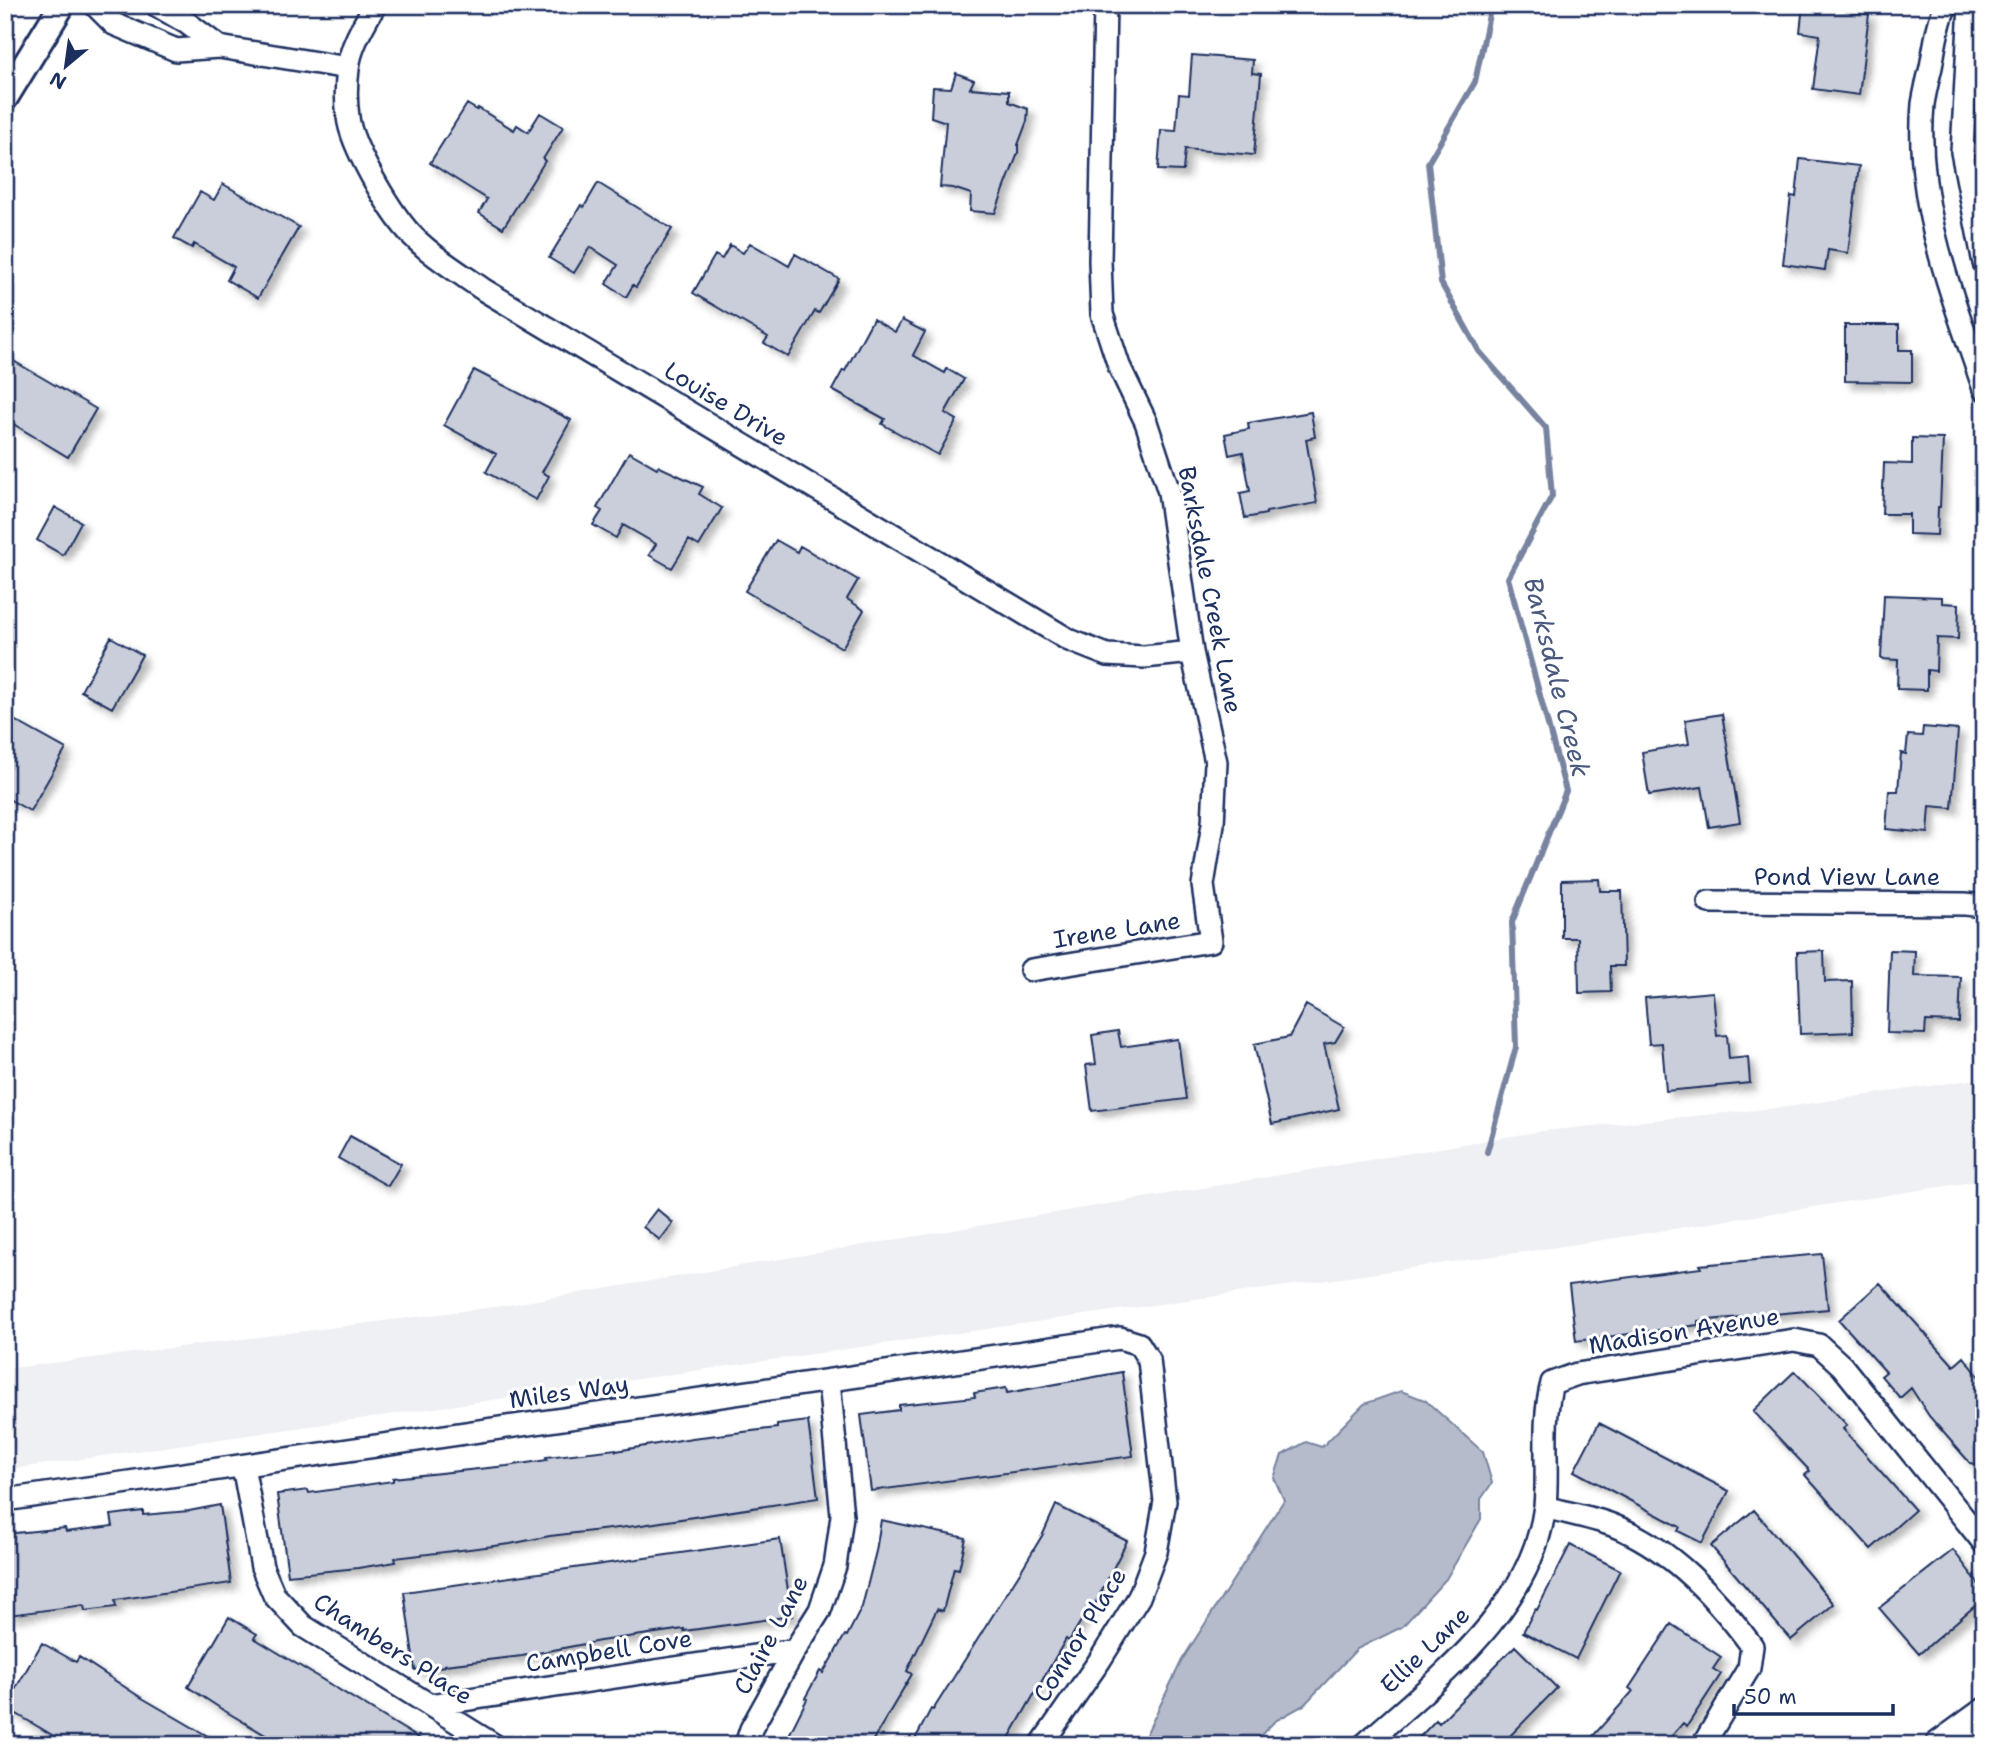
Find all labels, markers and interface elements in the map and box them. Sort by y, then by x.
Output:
north arrow [32,32,102,102]
text: N [45,66,71,95]
street label: Louise Drive [658,354,794,454]
street label: Barksdale Creek Lane [1170,464,1250,716]
water label: Barksdale Creek [1516,573,1599,781]
street label: Pond View Lane [1754,861,1940,893]
street label: Irene Lane [1051,904,1183,956]
street label: Madison Avenue [1586,1300,1782,1362]
street label: Miles Way [507,1368,631,1416]
street label: Connor Place [1026,1562,1134,1708]
street label: Claire Lane [726,1570,816,1700]
street label: Chambers Place [307,1586,479,1712]
street label: Ellie Lane [1373,1599,1477,1701]
street label: Campbell Cove [524,1622,694,1680]
scale bar [1734,1673,1893,1717]
text: 50 m [1744,1683,1797,1711]

